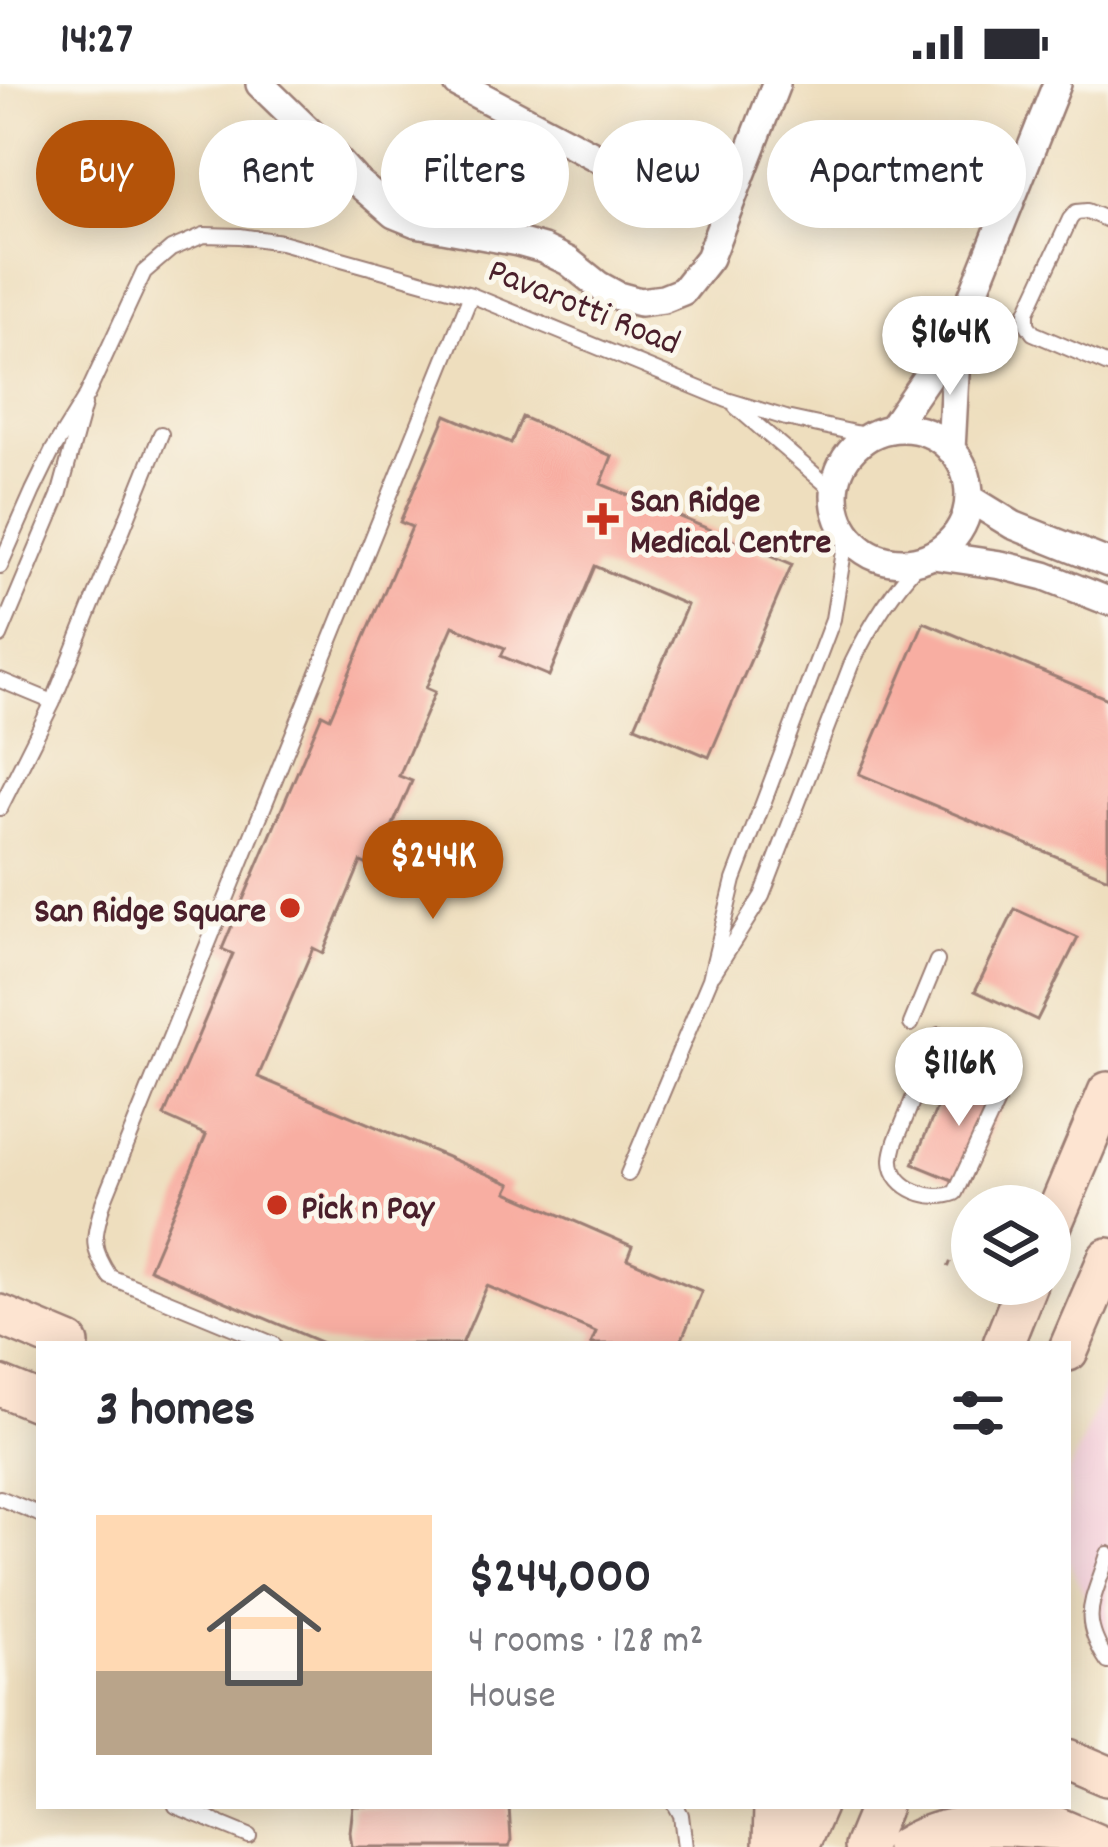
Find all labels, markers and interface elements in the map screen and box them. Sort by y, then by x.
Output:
text: 14:27 [60,10,133,74]
chip: Buy [36,120,175,228]
chip: Rent [199,120,357,228]
chip: Filters [381,120,569,228]
chip: New [593,120,743,228]
chip: Apartment [767,120,1026,228]
street label: Pavarotti Road [479,247,687,372]
pin: $164K [866,296,1034,398]
text: $164K [909,307,991,362]
place label: San Ridge Medical Centre [630,478,831,571]
marker: San Ridge Medical Centre [587,503,619,535]
pin: $244K [349,820,517,922]
text: $244K [389,831,477,886]
place label: San Ridge Square [34,888,266,940]
marker: San Ridge Square [277,895,303,921]
pin: $116K [875,1027,1043,1129]
text: $116K [922,1038,996,1093]
place label: Pick n Pay [301,1185,436,1237]
map controls [951,1185,1071,1305]
button: layers [951,1185,1071,1305]
marker: Pick n Pay [264,1192,290,1218]
text: 3 homes [96,1377,255,1449]
icon: filters [945,1380,1011,1446]
text: $244,000 [468,1544,652,1616]
icon: home [192,1563,336,1707]
text: 4 rooms · 128 m² [468,1616,703,1671]
text: House [468,1671,556,1726]

